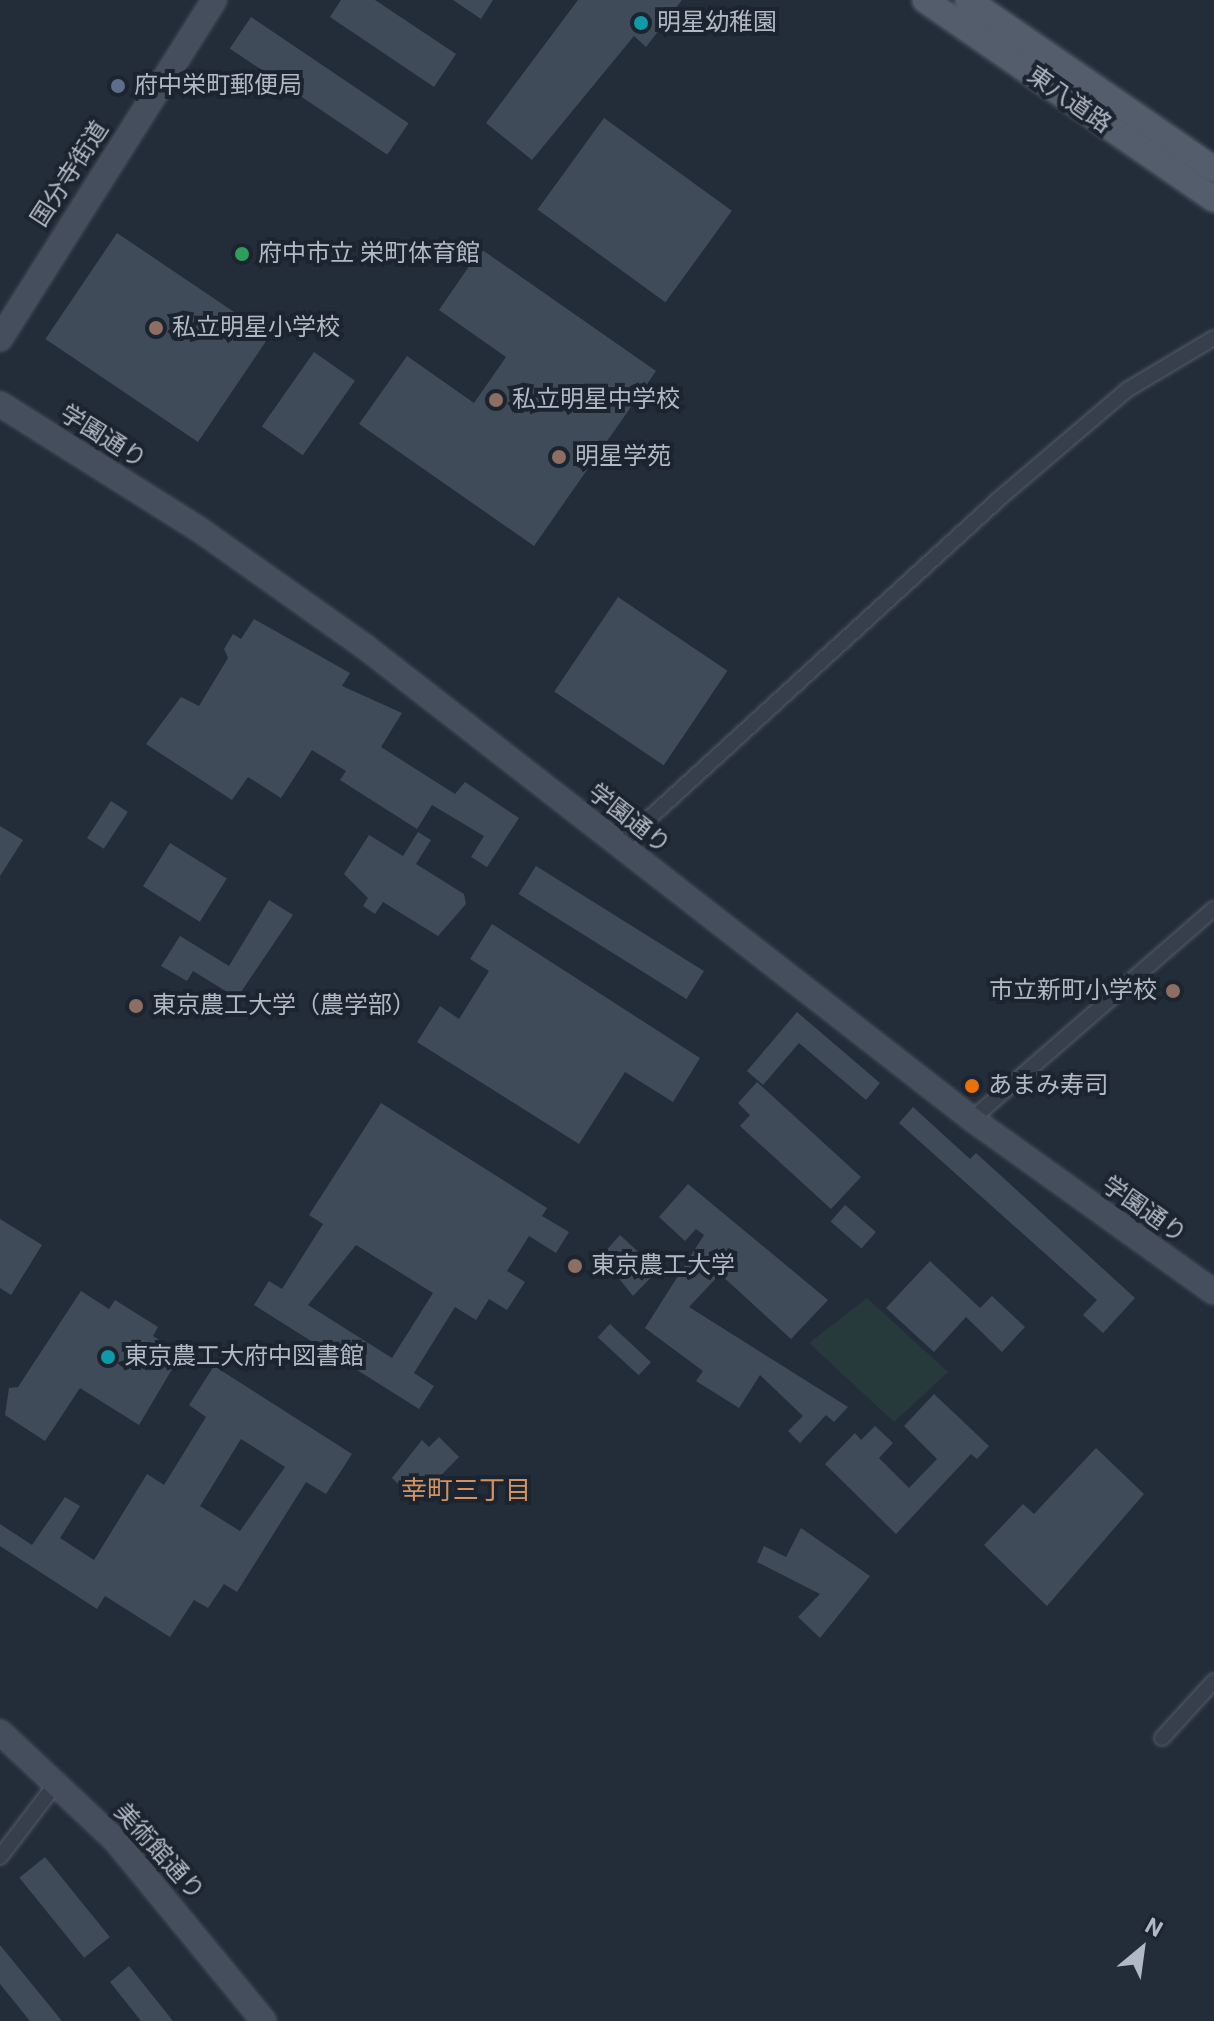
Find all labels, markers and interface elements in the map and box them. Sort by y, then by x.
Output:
place label: 明星幼稚園 [657,9,777,37]
marker: 明星幼稚園 [632,14,650,32]
street label: 東八道路 [1021,61,1117,139]
place label: 府中栄町郵便局 [134,72,302,100]
marker: 府中栄町郵便局 [109,77,127,95]
street label: 国分寺街道 [25,116,115,232]
place label: 府中市立 栄町体育館 [258,240,480,268]
marker: 府中市立 栄町体育館 [233,245,251,263]
place label: 私立明星小学校 [172,314,340,342]
marker: 私立明星小学校 [147,319,165,337]
place label: 私立明星中学校 [512,386,680,414]
marker: 私立明星中学校 [487,391,505,409]
street label: 学園通り [55,399,151,475]
place label: 明星学苑 [575,443,671,471]
marker: 明星学苑 [550,448,568,466]
street label: 学園通り [582,778,676,860]
place label: 市立新町小学校 [989,977,1157,1005]
marker: 市立新町小学校 [1164,982,1182,1000]
place label: 東京農工大学（農学部） [152,992,416,1020]
marker: 東京農工大学（農学部） [127,997,145,1015]
place label: あまみ寿司 [988,1072,1108,1100]
marker: あまみ寿司 [963,1077,981,1095]
street label: 学園通り [1096,1171,1192,1249]
place label: 東京農工大学 [591,1252,735,1280]
marker: 東京農工大学 [566,1257,584,1275]
place label: 東京農工大府中図書館 [124,1343,364,1371]
marker: 東京農工大府中図書館 [99,1348,117,1366]
district label: 幸町三丁目 [401,1475,531,1507]
street label: 美術館通り [108,1798,210,1906]
north arrow [1102,1909,1182,1989]
text: N [1141,1913,1167,1942]

